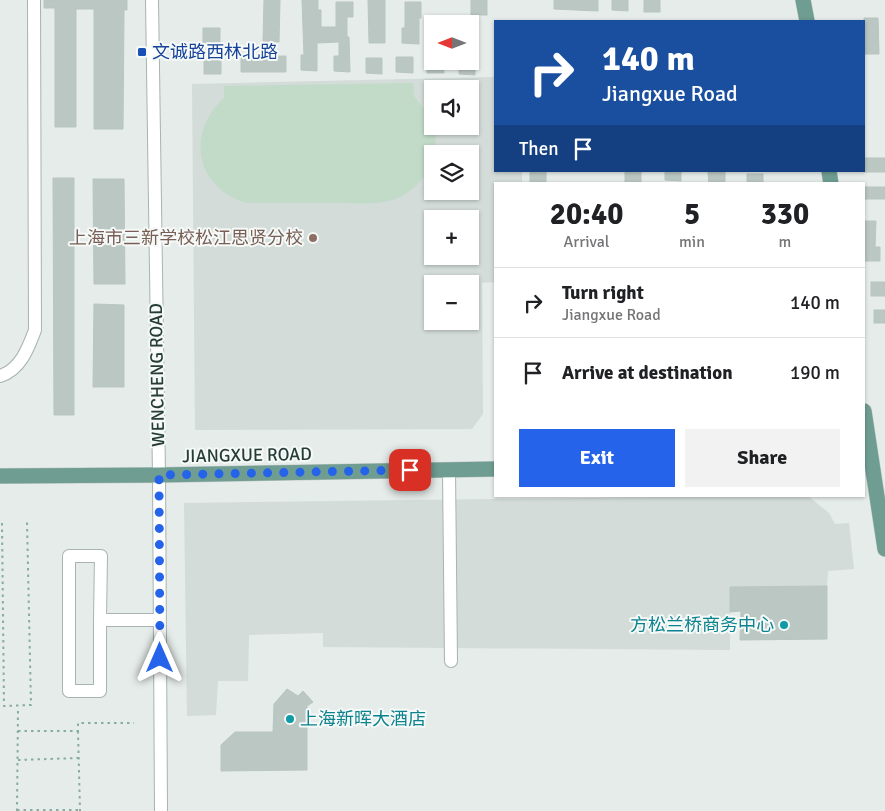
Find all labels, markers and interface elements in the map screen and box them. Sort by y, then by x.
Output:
north arrow [424,15,479,70]
map controls [424,15,479,330]
text: 140 m [602,37,695,80]
icon: right [519,40,584,105]
place label: 文诚路西林北路 [152,41,278,63]
marker: 文诚路西林北路 [136,46,148,58]
button: sound [424,80,479,135]
text: Jiangxue Road [602,80,738,107]
icon: arrive [569,135,597,163]
text: Then [519,137,559,161]
button: layers [424,145,479,200]
text: 20:40 [550,196,623,233]
text: 5 [684,196,700,233]
text: 330 [761,196,809,233]
button: + [424,210,479,265]
place label: 上海市三新学校松江思贤分校 [69,227,303,249]
marker: 上海市三新学校松江思贤分校 [307,232,319,244]
text: Arrival [563,232,610,252]
text: min [679,232,705,252]
text: m [779,232,791,252]
button: − [424,275,479,330]
text: Turn right [562,281,644,305]
icon: right [519,289,547,317]
text: 140 m [790,291,840,315]
street label: WENCHENG ROAD [145,303,169,447]
text: Jiangxue Road [562,305,661,325]
icon: arrive [519,359,547,387]
text: Arrive at destination [562,361,733,385]
text: 190 m [790,361,840,385]
button: Exit [519,429,675,487]
button: Share [685,429,840,487]
street label: JIANGXUE ROAD [182,443,312,467]
pin [389,449,431,491]
icon: arrive [396,456,424,484]
place label: 方松兰桥商务中心 [630,614,774,636]
marker: 方松兰桥商务中心 [778,619,790,631]
position arrow [133,631,185,683]
place label: 上海新晖大酒店 [300,708,426,730]
marker: 上海新晖大酒店 [284,713,296,725]

